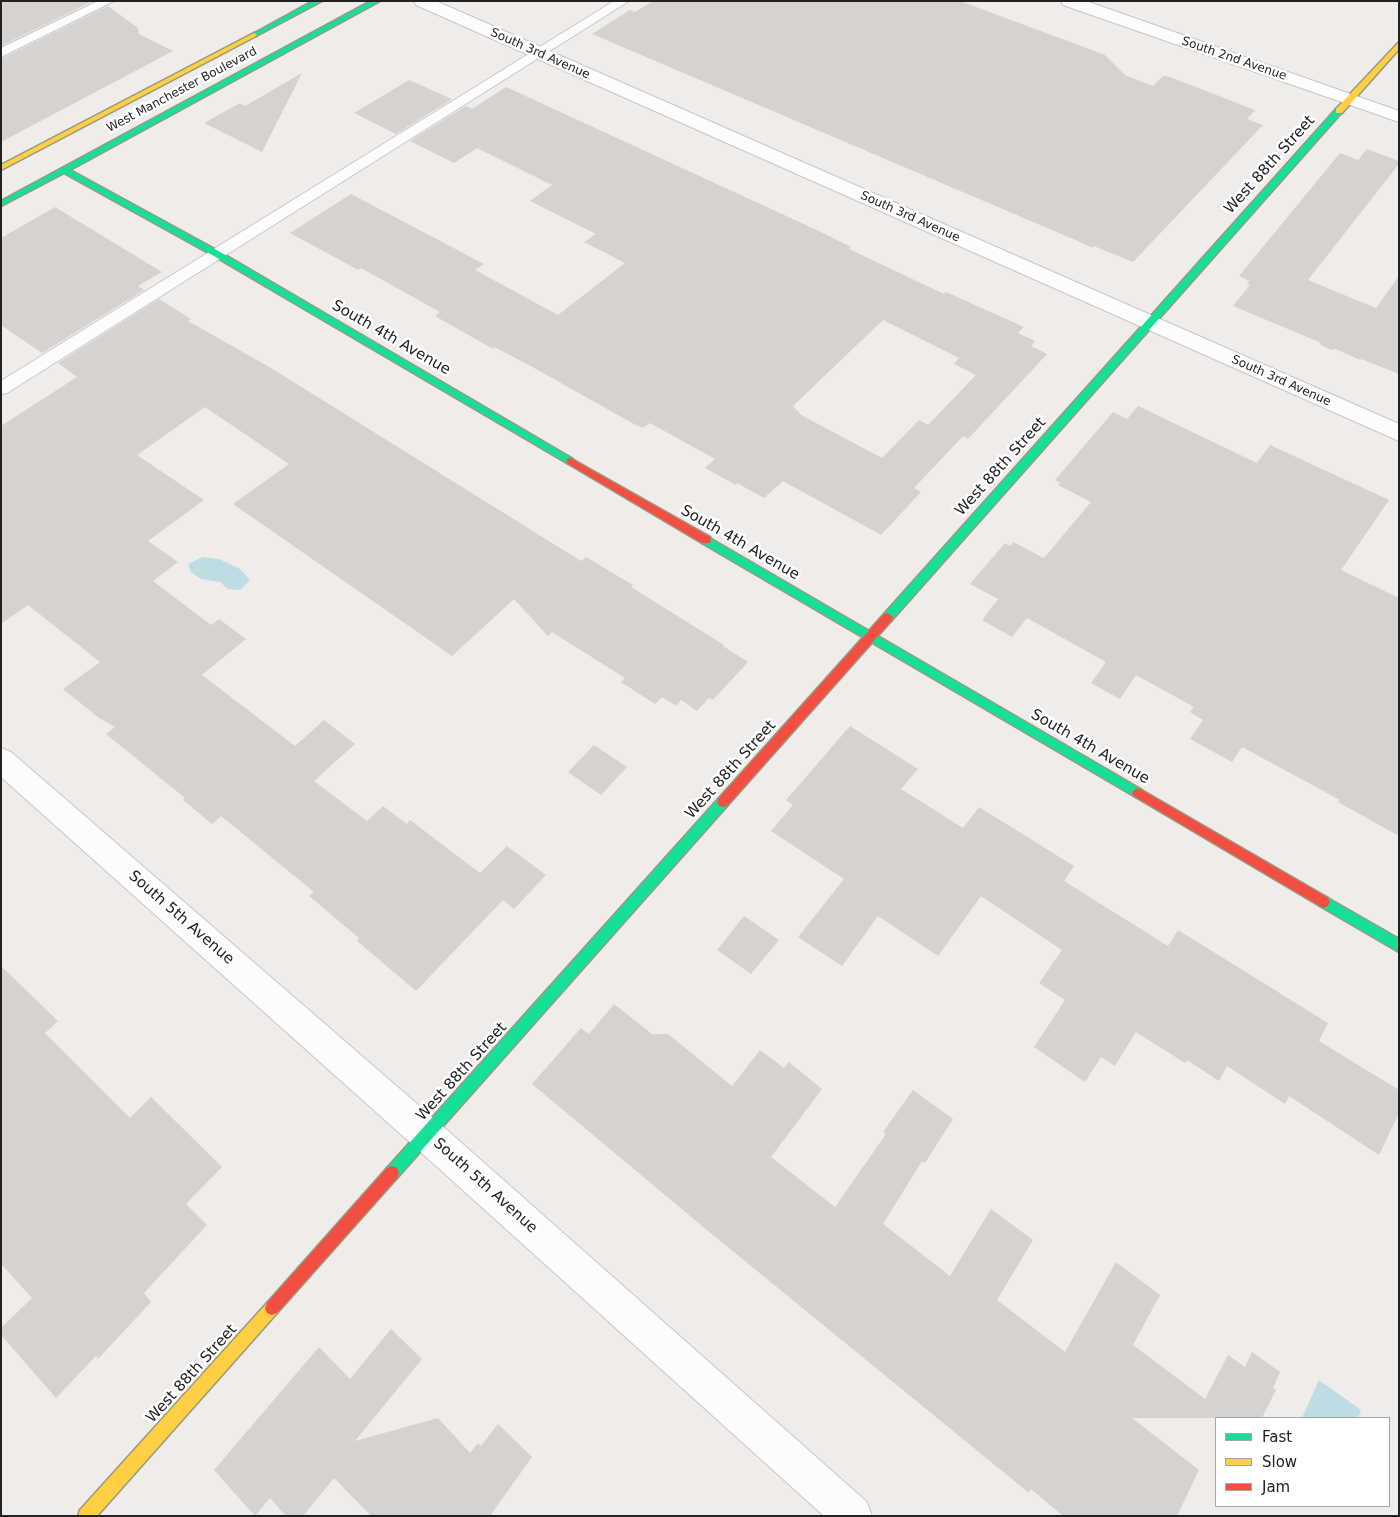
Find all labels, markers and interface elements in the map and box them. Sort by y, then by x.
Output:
street label: South 3rd Avenue [488,26,592,82]
street label: South 2nd Avenue [1180,34,1288,84]
street label: West Manchester Boulevard [104,44,260,136]
street label: West 88th Street [1221,112,1319,218]
street label: South 3rd Avenue [858,189,962,245]
street label: South 4th Avenue [329,297,453,379]
street label: South 3rd Avenue [1229,353,1333,409]
street label: West 88th Street [952,414,1050,520]
street label: South 4th Avenue [678,502,802,584]
street label: South 4th Avenue [1028,706,1152,788]
street label: West 88th Street [682,717,780,823]
street label: South 5th Avenue [125,867,237,969]
street label: West 88th Street [413,1019,511,1125]
street label: South 5th Avenue [429,1135,541,1237]
street label: West 88th Street [143,1321,241,1427]
legend [1215,1417,1390,1507]
text: Fast [1262,1428,1292,1446]
text: Slow [1262,1453,1297,1471]
text: Jam [1262,1478,1290,1496]

